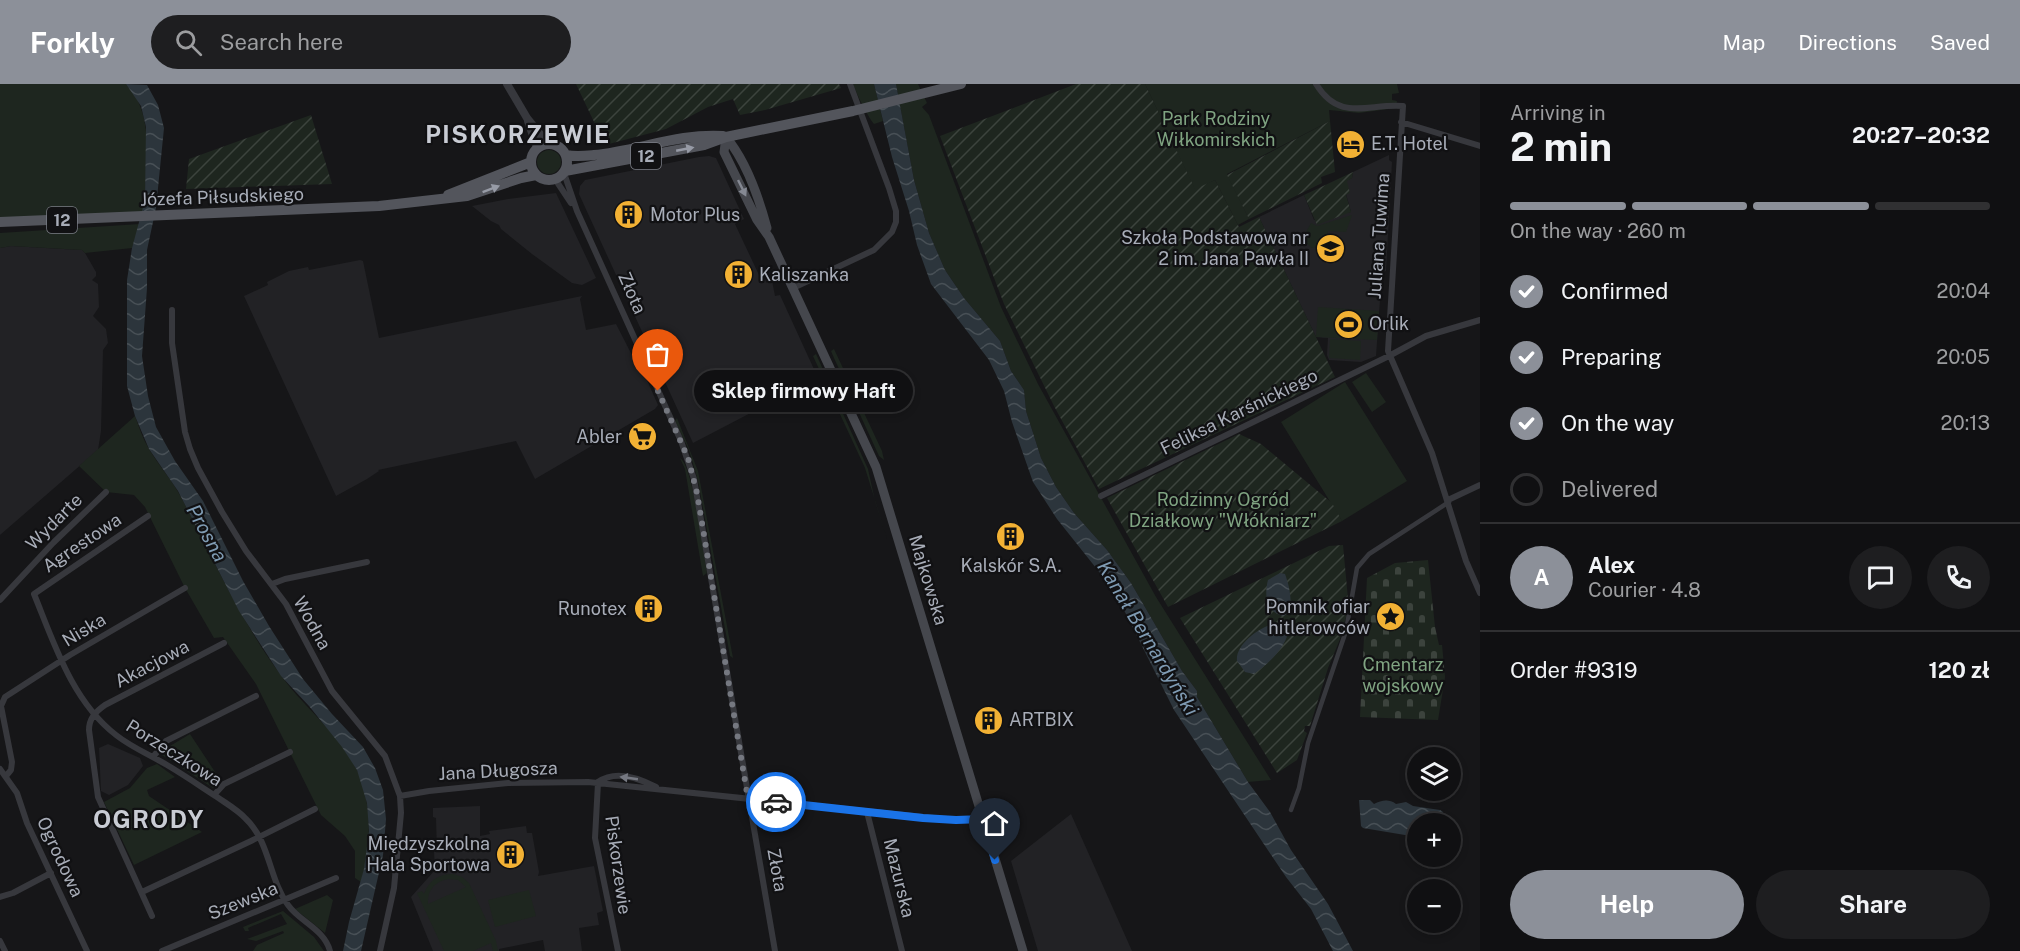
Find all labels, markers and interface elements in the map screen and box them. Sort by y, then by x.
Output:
search box [151,15,571,69]
text: Forkly [30,26,115,59]
icon: search [172,26,205,59]
text: Search here [220,29,343,55]
text: Map [1723,30,1765,55]
text: Directions [1798,30,1897,55]
text: Saved [1930,30,1990,55]
text: Arriving in [1510,101,1605,125]
park label: Park Rodziny Wiłkomirskich [1157,108,1275,150]
district label: PISKORZEWIE [425,120,611,148]
text: 20:27–20:32 [1852,122,1990,148]
text: 2 min [1510,124,1612,170]
hotel icon: E.T. Hotel [1334,128,1366,160]
place label: E.T. Hotel [1371,133,1448,154]
road number: 12 [631,143,661,169]
one-way arrow [675,144,694,153]
street label: Juliana Tuwima [1364,172,1393,300]
one-way arrow [736,179,746,197]
street label: Józefa Piłsudskiego [140,183,304,210]
one-way arrow [482,183,500,193]
building icon: Motor Plus [613,199,645,231]
place label: Motor Plus [650,204,740,225]
road number: 12 [47,207,77,233]
text: On the way · 260 m [1510,219,1686,243]
place label: Szkoła Podstawowa nr 2 im. Jana Pawła II [1121,227,1309,269]
school or university icon: Szkoła Podstawowa nr 2 im. Jana Pawła II [1314,232,1346,264]
building icon: Kaliszanka [722,259,754,291]
place label: Kaliszanka [759,264,849,285]
street label: Złota [614,269,651,317]
icon: check [1510,275,1543,308]
text: Confirmed [1561,278,1668,304]
text: 20:04 [1937,279,1990,303]
sports icon: Orlik [1332,308,1364,340]
place label: Orlik [1369,313,1409,334]
pin [632,329,683,391]
icon: bag [641,338,674,371]
icon: check [1510,341,1543,374]
text: Preparing [1561,344,1662,370]
text: 20:05 [1936,345,1990,369]
street label: Feliksa Karśnickiego [1157,364,1321,459]
callout: Sklep firmowy Haft [694,370,913,412]
text: Sklep firmowy Haft [711,379,896,403]
icon: check [1510,407,1543,440]
text: On the way [1561,410,1674,436]
text: 20:13 [1941,411,1990,435]
supermarket icon: Abler [627,421,659,453]
place label: Abler [576,426,622,447]
text: Delivered [1561,476,1658,502]
street label: Wydarte [21,489,86,554]
park label: Rodzinny Ogród Działkowy "Włókniarz" [1129,489,1317,531]
water label: Prosna [181,500,233,566]
street label: Agrestowa [38,509,125,577]
building icon: Kalskór S.A. [995,521,1027,553]
street label: Majkowska [905,532,952,627]
button: chat [1849,546,1912,609]
button: phone [1927,546,1990,609]
text: Alex [1588,552,1635,578]
place label: Kalskór S.A. [961,555,1061,576]
water label: Kanał Bernardyński [1092,556,1204,720]
text: A [1534,564,1549,590]
text: Courier · 4.8 [1588,578,1701,602]
street label: Wodna [289,592,336,653]
building icon: Runotex [632,593,664,625]
place label: Pomnik ofiar hitlerowców [1265,596,1370,638]
place label: Runotex [558,598,627,619]
place icon: Pomnik ofiar hitlerowców [1375,601,1407,633]
street label: Niska [58,608,109,651]
street label: Akacjowa [111,635,192,692]
park label: Cmentarz wojskowy [1362,654,1444,696]
text: Order #9319 [1510,657,1637,683]
text: 120 zł [1928,657,1990,683]
building icon: ARTBIX [972,704,1004,736]
place label: ARTBIX [1009,709,1074,730]
street label: Porzeczkowa [122,715,226,790]
map controls [1407,747,1461,933]
button: layers [1407,747,1461,801]
street label: Jana Długosza [438,757,558,784]
courier [746,772,806,832]
one-way arrow [619,773,638,782]
icon: car [760,786,793,819]
pin [969,798,1020,860]
district label: OGRODY [93,805,205,833]
icon: home [978,807,1011,840]
street label: Ogrodowa [33,813,88,900]
button: + [1407,813,1461,867]
street label: Piskorzewie [601,814,636,916]
place label: Międzyszkolna Hala Sportowa [366,833,490,875]
street label: Mazurska [880,836,919,920]
building icon: Międzyszkolna Hala Sportowa [495,838,527,870]
street label: Złota [763,847,792,893]
button: Help [1510,870,1744,939]
button: Share [1756,870,1990,939]
street label: Szewska [205,877,281,924]
button: − [1407,879,1461,933]

